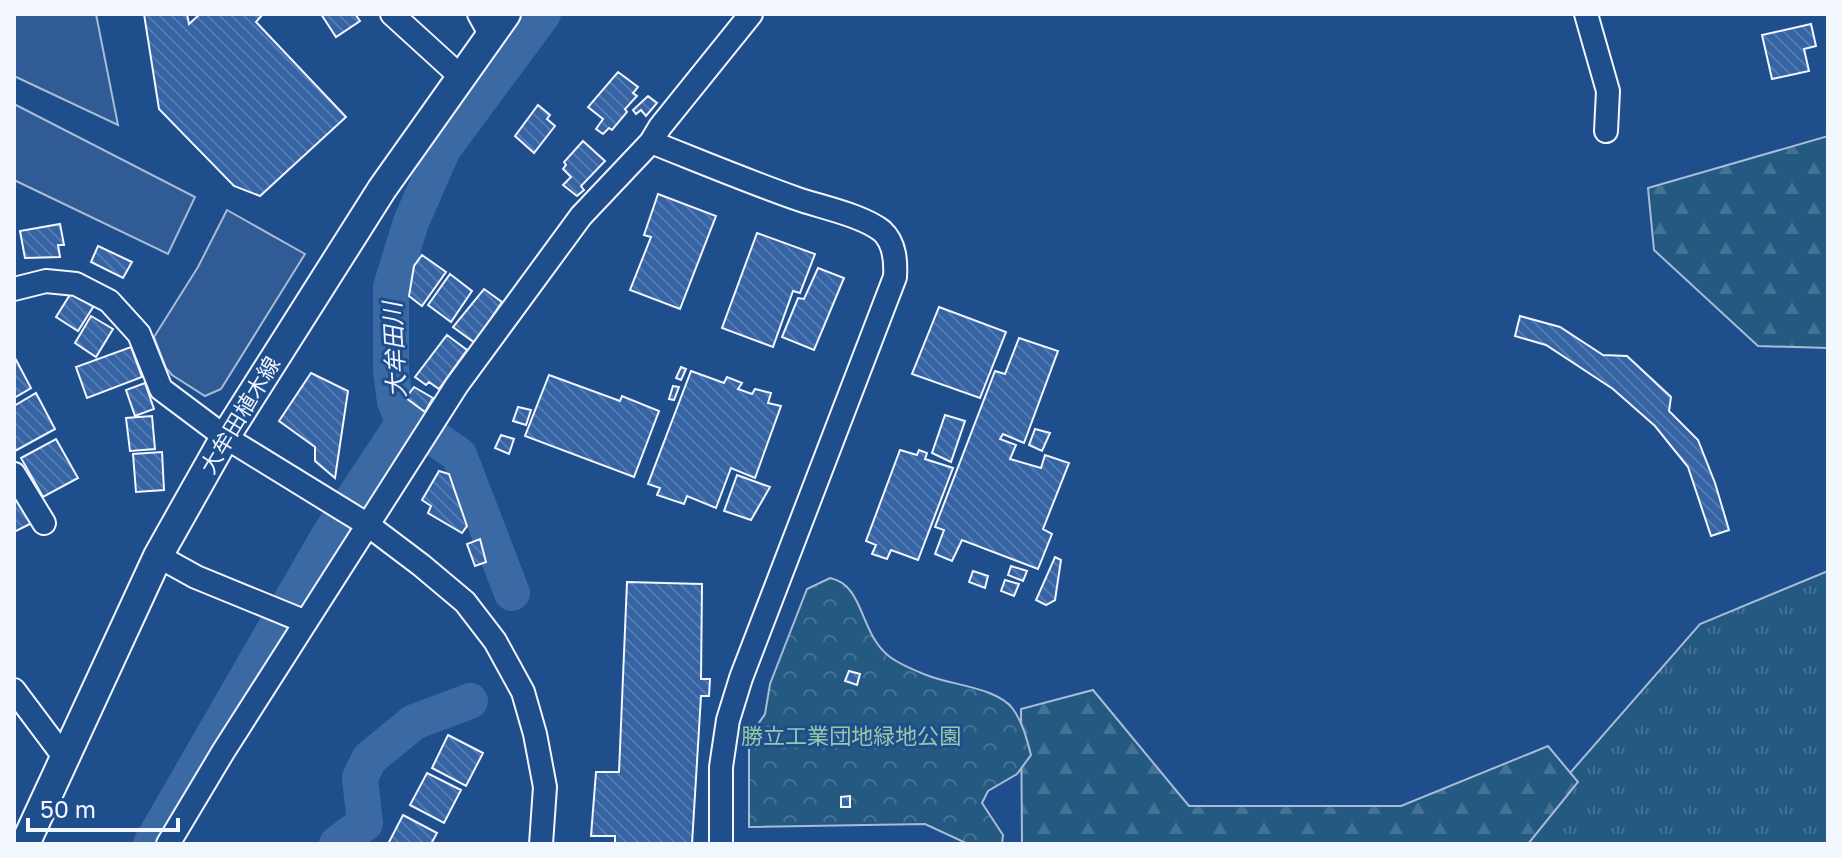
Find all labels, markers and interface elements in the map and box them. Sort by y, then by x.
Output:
water label: 大牟田川 [376,298,410,399]
street label: 大牟田植木線 [194,351,285,478]
park label: 勝立工業団地緑地公園 [741,722,961,749]
scale bar [28,782,178,832]
text: 50 m [40,794,96,823]

